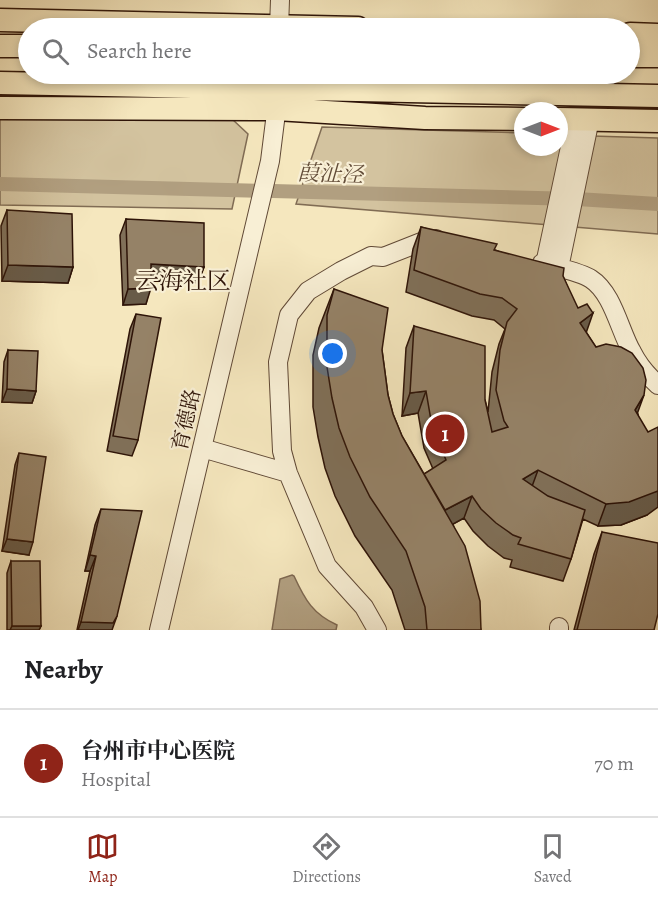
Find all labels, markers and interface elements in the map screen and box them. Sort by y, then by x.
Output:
search box [18,18,640,84]
icon: search [39,35,72,68]
text: Search here [87,36,192,66]
north arrow [514,102,568,156]
water label: 葭沚泾 [296,158,365,190]
district label: 云海社区 [135,265,231,297]
your location [318,339,347,368]
street label: 育德路 [165,386,207,454]
pin: 1 [426,412,464,456]
text: Nearby [24,652,103,687]
text: 台州市中心医院 [81,736,235,766]
text: 1 [40,750,47,777]
text: 70 m [594,750,634,777]
text: Hospital [81,766,151,793]
tab: Map [86,830,119,888]
tab: Directions [292,830,361,888]
tab: Saved [534,830,572,888]

